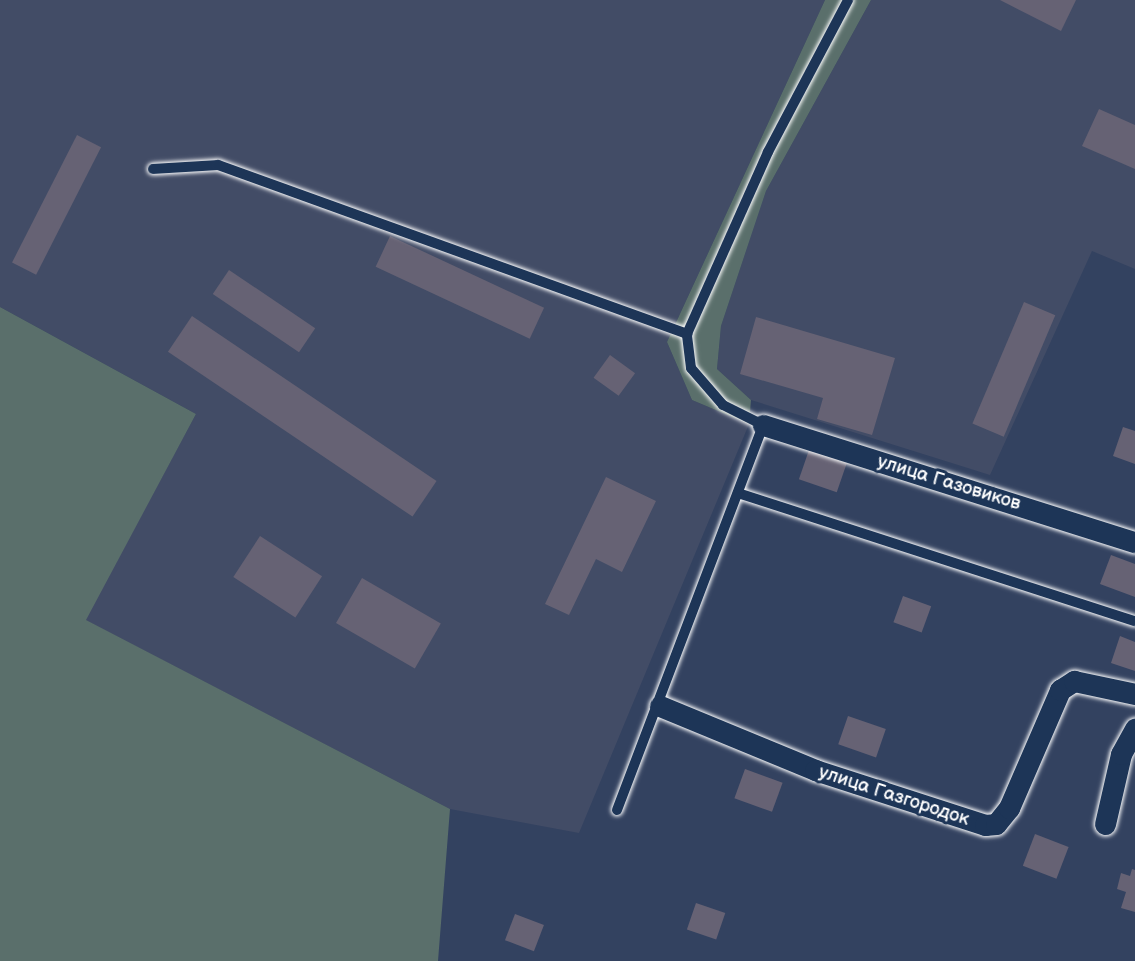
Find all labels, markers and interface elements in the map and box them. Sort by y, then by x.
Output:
street label: улица Газовиков [875,450,1023,516]
street label: улица Газгородок [816,761,972,831]

